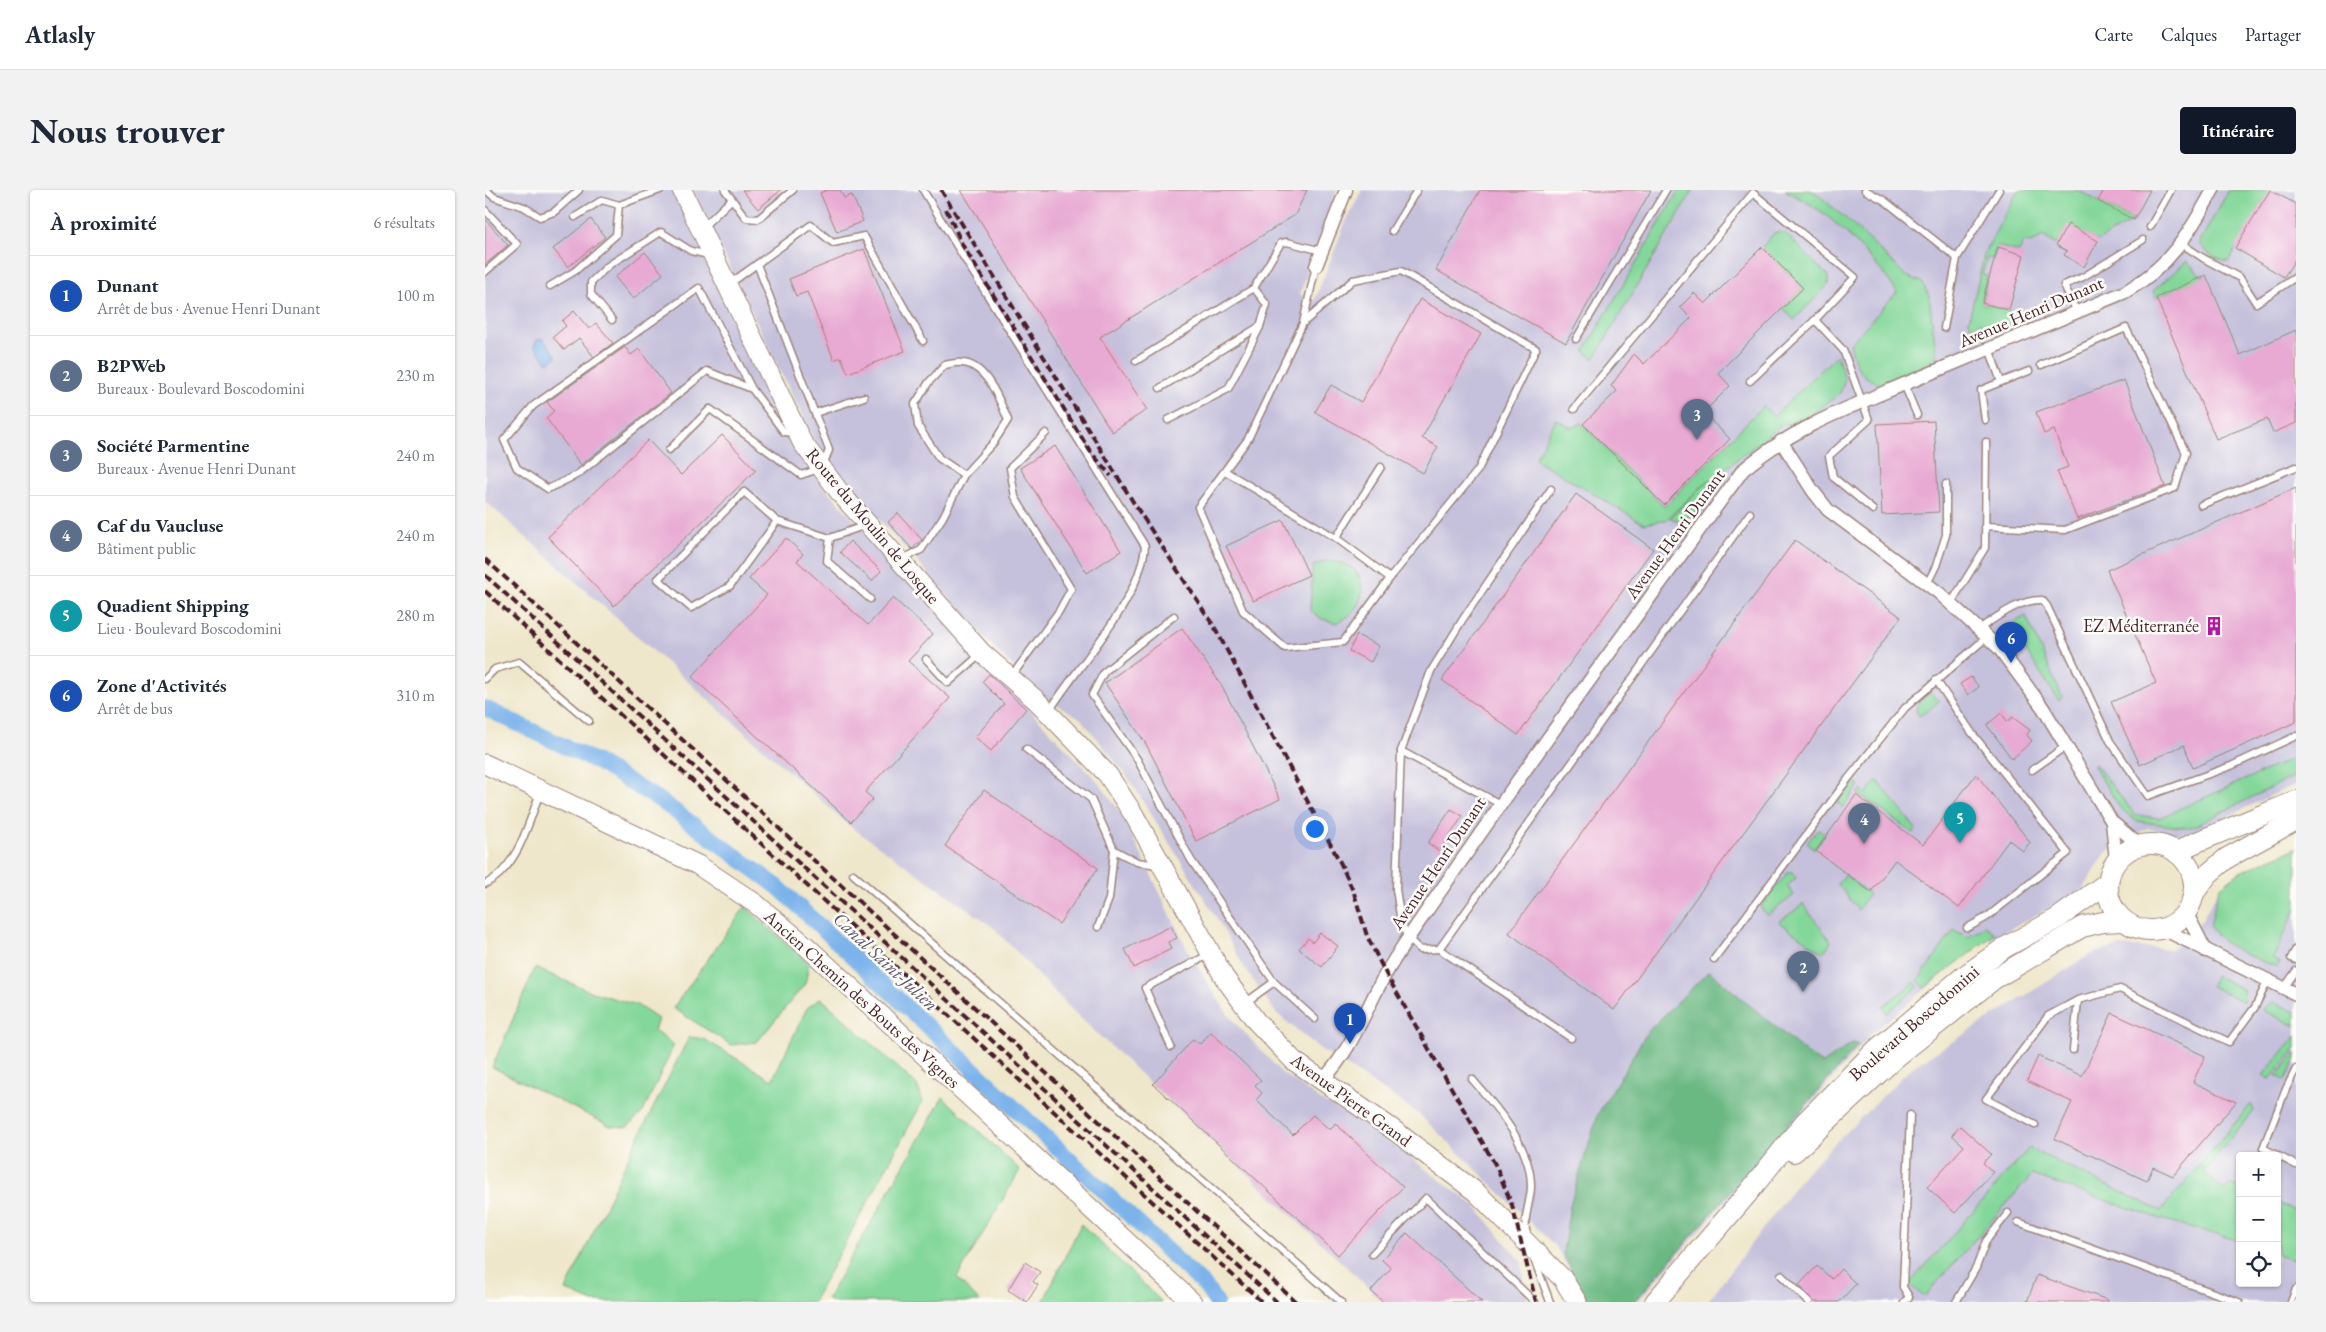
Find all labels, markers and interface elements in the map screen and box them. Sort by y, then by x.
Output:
text: Atlasly [25,19,95,50]
text: Carte [2094,23,2133,46]
text: Calques [2161,23,2217,46]
text: Partager [2245,23,2301,46]
button: Itinéraire [2180,107,2296,154]
text: Nous trouver [30,108,225,153]
text: À proximité [50,209,157,236]
text: 6 résultats [373,212,435,233]
street label: Avenue Henri Dunant [1954,270,2107,353]
text: Dunant [97,273,159,298]
text: 1 [62,285,70,306]
text: 100 m [396,285,435,306]
text: Arrêt de bus · Avenue Henri Dunant [97,298,320,319]
text: B2PWeb [97,353,166,378]
text: 2 [62,365,70,386]
text: 230 m [396,365,435,386]
text: Bureaux · Boulevard Boscodomini [97,378,305,399]
pin: 3 [1681,399,1713,440]
text: Société Parmentine [97,433,249,458]
street label: Route du Moulin de Losque [801,443,945,608]
text: 3 [62,445,70,466]
text: 240 m [396,445,435,466]
text: Bureaux · Avenue Henri Dunant [97,458,296,479]
street label: Avenue Henri Dunant [1619,464,1730,604]
text: Caf du Vaucluse [97,513,224,538]
text: 4 [62,525,70,546]
text: 240 m [396,525,435,546]
text: Bâtiment public [97,538,196,559]
text: Quadient Shipping [97,593,249,618]
text: 5 [62,605,70,626]
text: 280 m [396,605,435,626]
place label: EZ Méditerranée [2083,614,2199,637]
building icon: EZ Méditerranée [2203,615,2225,637]
text: Lieu · Boulevard Boscodomini [97,618,282,639]
pin: 6 [1995,622,2027,663]
text: Zone d'Activités [97,673,227,698]
text: 6 [62,685,70,706]
text: 310 m [396,685,435,706]
text: Arrêt de bus [97,698,173,719]
street label: Avenue Henri Dunant [1384,792,1491,934]
pin: 5 [1944,802,1976,843]
pin: 4 [1848,803,1880,844]
your location [1302,816,1328,842]
street label: Ancien Chemin des Bouts des Vignes [759,904,965,1093]
water label: Canal Saint-Julien [828,906,943,1016]
pin: 2 [1787,951,1819,992]
street label: Boulevard Boscodomini [1844,959,1984,1086]
pin: 1 [1334,1003,1366,1044]
street label: Avenue Pierre Grand [1285,1047,1417,1152]
map controls [2236,1152,2281,1287]
button: + [2236,1152,2281,1197]
button: − [2236,1197,2281,1242]
button: locate [2236,1242,2281,1287]

